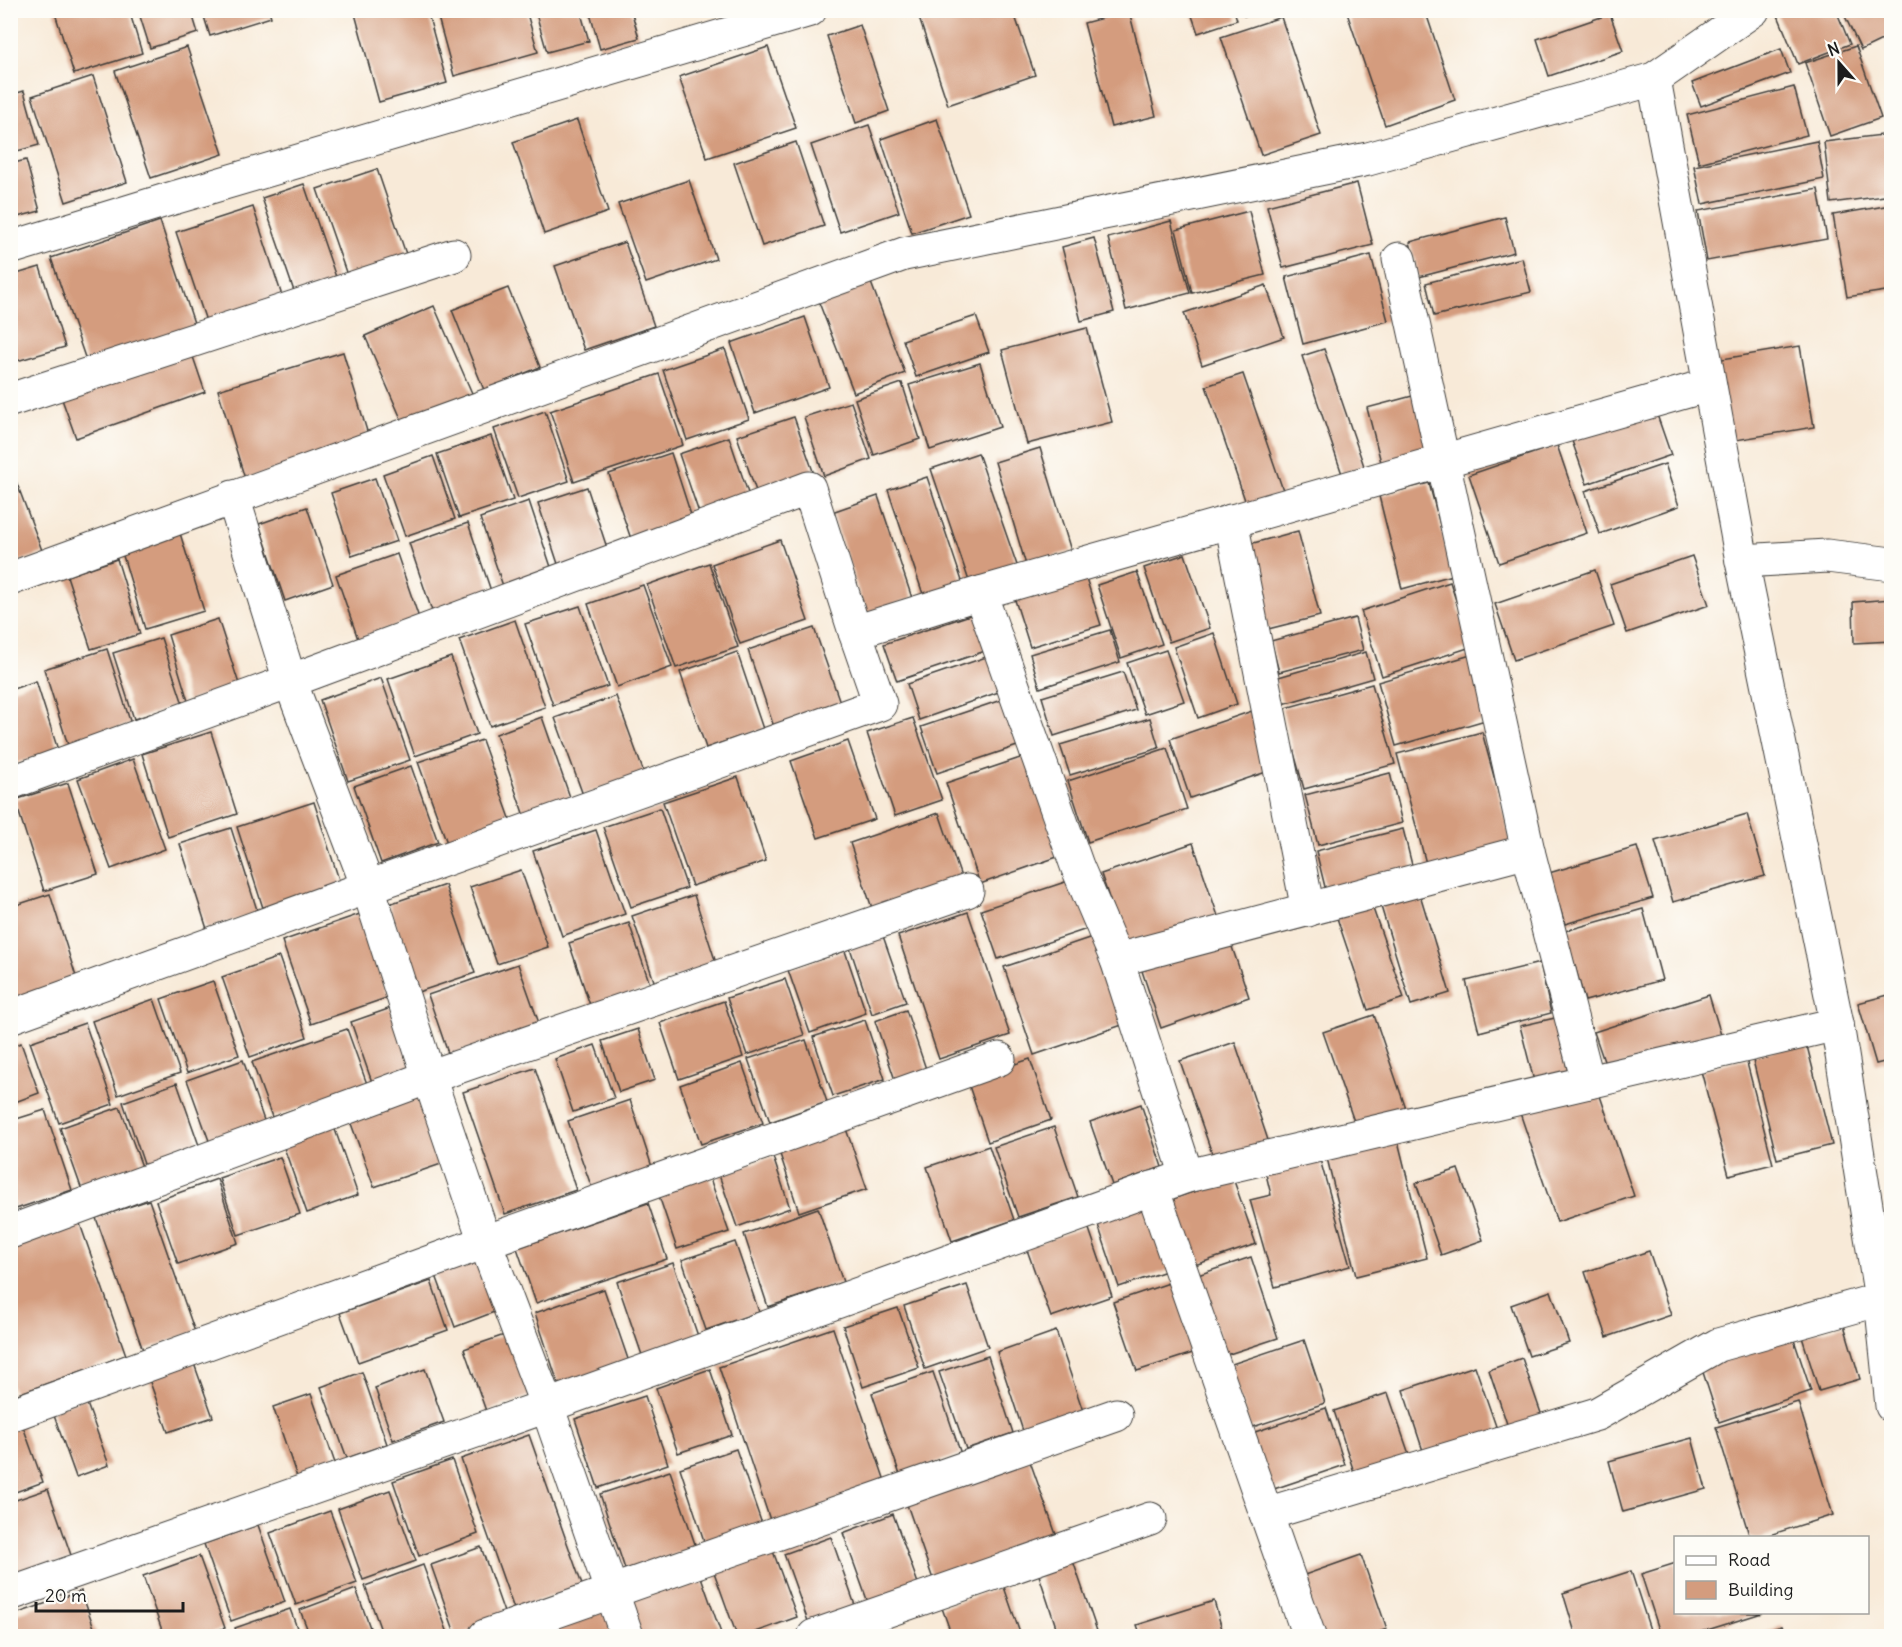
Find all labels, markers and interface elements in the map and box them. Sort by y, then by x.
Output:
north arrow [1809,33,1869,93]
text: N [1825,38,1842,60]
legend [1674,1536,1869,1614]
text: Road [1728,1548,1771,1571]
scale bar [36,1575,183,1613]
text: Building [1728,1578,1793,1601]
text: 20 m [45,1584,87,1607]

